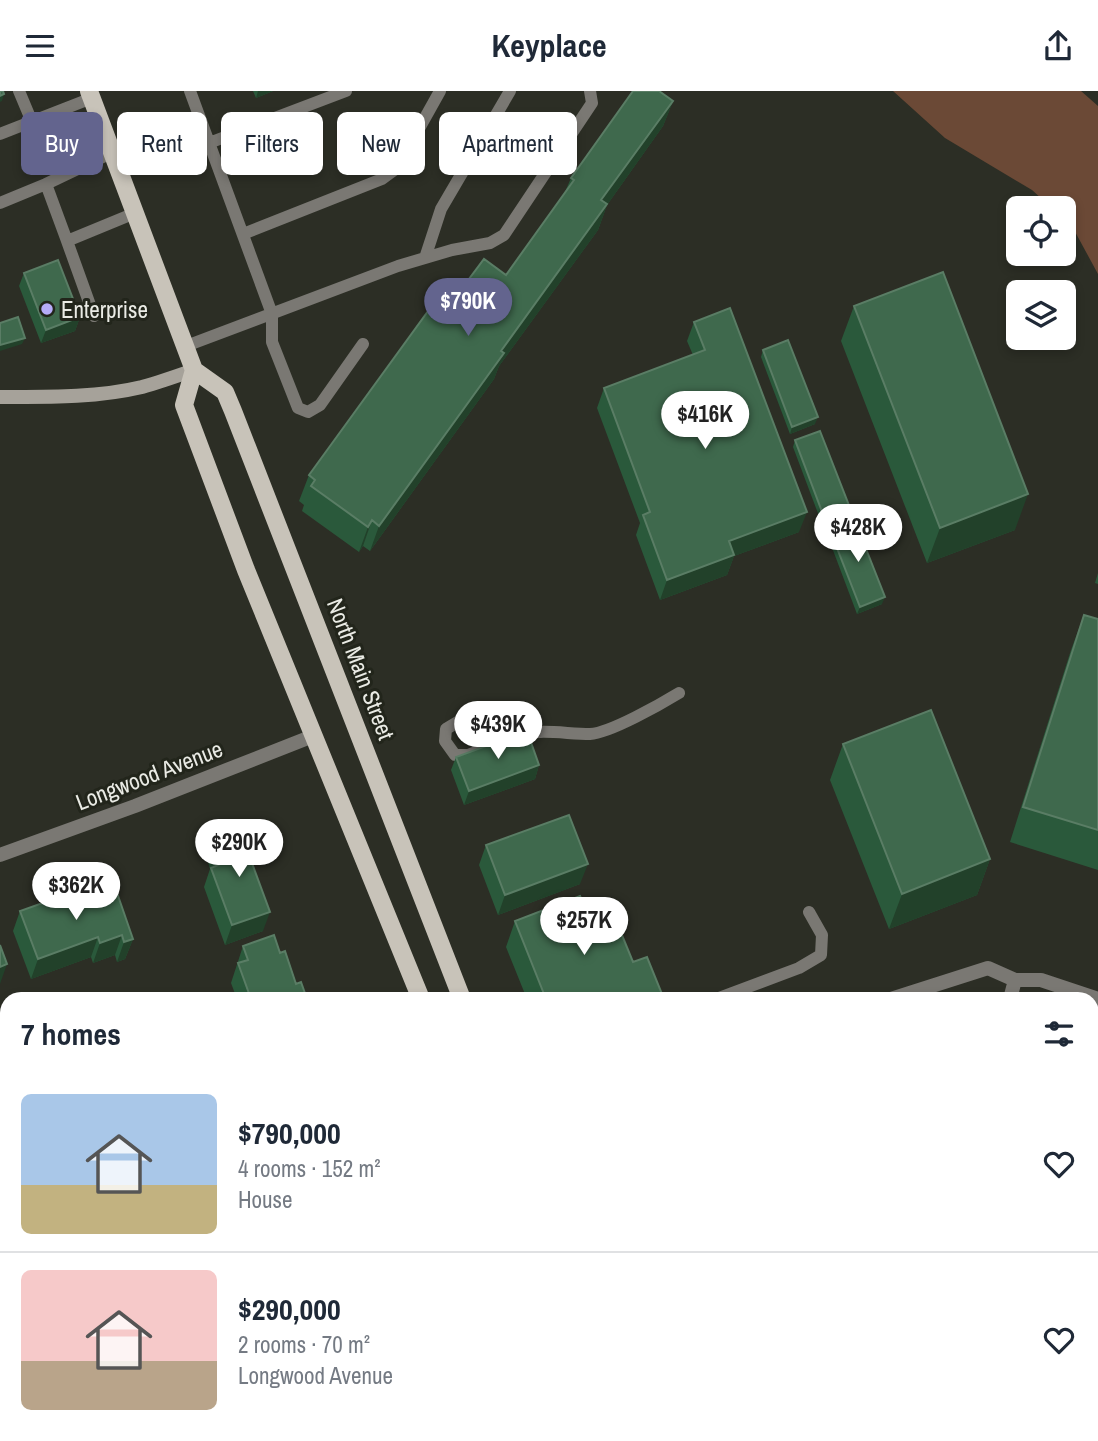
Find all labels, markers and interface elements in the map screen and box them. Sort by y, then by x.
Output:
text: Keyplace [491,24,607,67]
icon: menu [21,27,59,65]
icon: share [1039,27,1077,65]
chip: Buy [21,112,103,175]
chip: Rent [117,112,207,175]
chip: Filters [221,112,323,175]
chip: New [337,112,425,175]
chip: Apartment [439,112,577,175]
map controls [1006,196,1076,350]
button: locate [1006,196,1076,266]
pin: $790K [419,279,517,338]
button: layers [1006,280,1076,350]
text: $790K [440,285,496,316]
place label: Enterprise [61,294,148,325]
marker: Enterprise [39,301,55,317]
pin: $416K [656,391,754,451]
text: $416K [677,398,733,429]
pin: $428K [809,505,907,564]
text: $428K [830,511,886,542]
street label: North Main Street [320,594,402,744]
pin: $439K [449,701,547,761]
text: $439K [470,708,526,739]
street label: Longwood Avenue [71,733,227,817]
pin: $290K [190,819,288,879]
text: $290K [211,826,267,857]
pin: $362K [27,863,125,922]
text: $362K [48,869,104,900]
pin: $257K [535,897,633,957]
text: $257K [556,904,612,935]
text: 7 homes [21,1014,121,1054]
icon: filters [1040,1015,1078,1053]
text: $790,000 [238,1113,341,1153]
icon: home [77,1122,161,1206]
icon: heart [1040,1145,1078,1183]
text: 4 rooms · 152 m² [238,1153,381,1184]
text: House [238,1184,293,1215]
text: $290,000 [238,1289,341,1329]
icon: home [77,1298,161,1382]
icon: heart [1040,1321,1078,1359]
text: 2 rooms · 70 m² [238,1329,370,1360]
text: Longwood Avenue [238,1360,393,1391]

